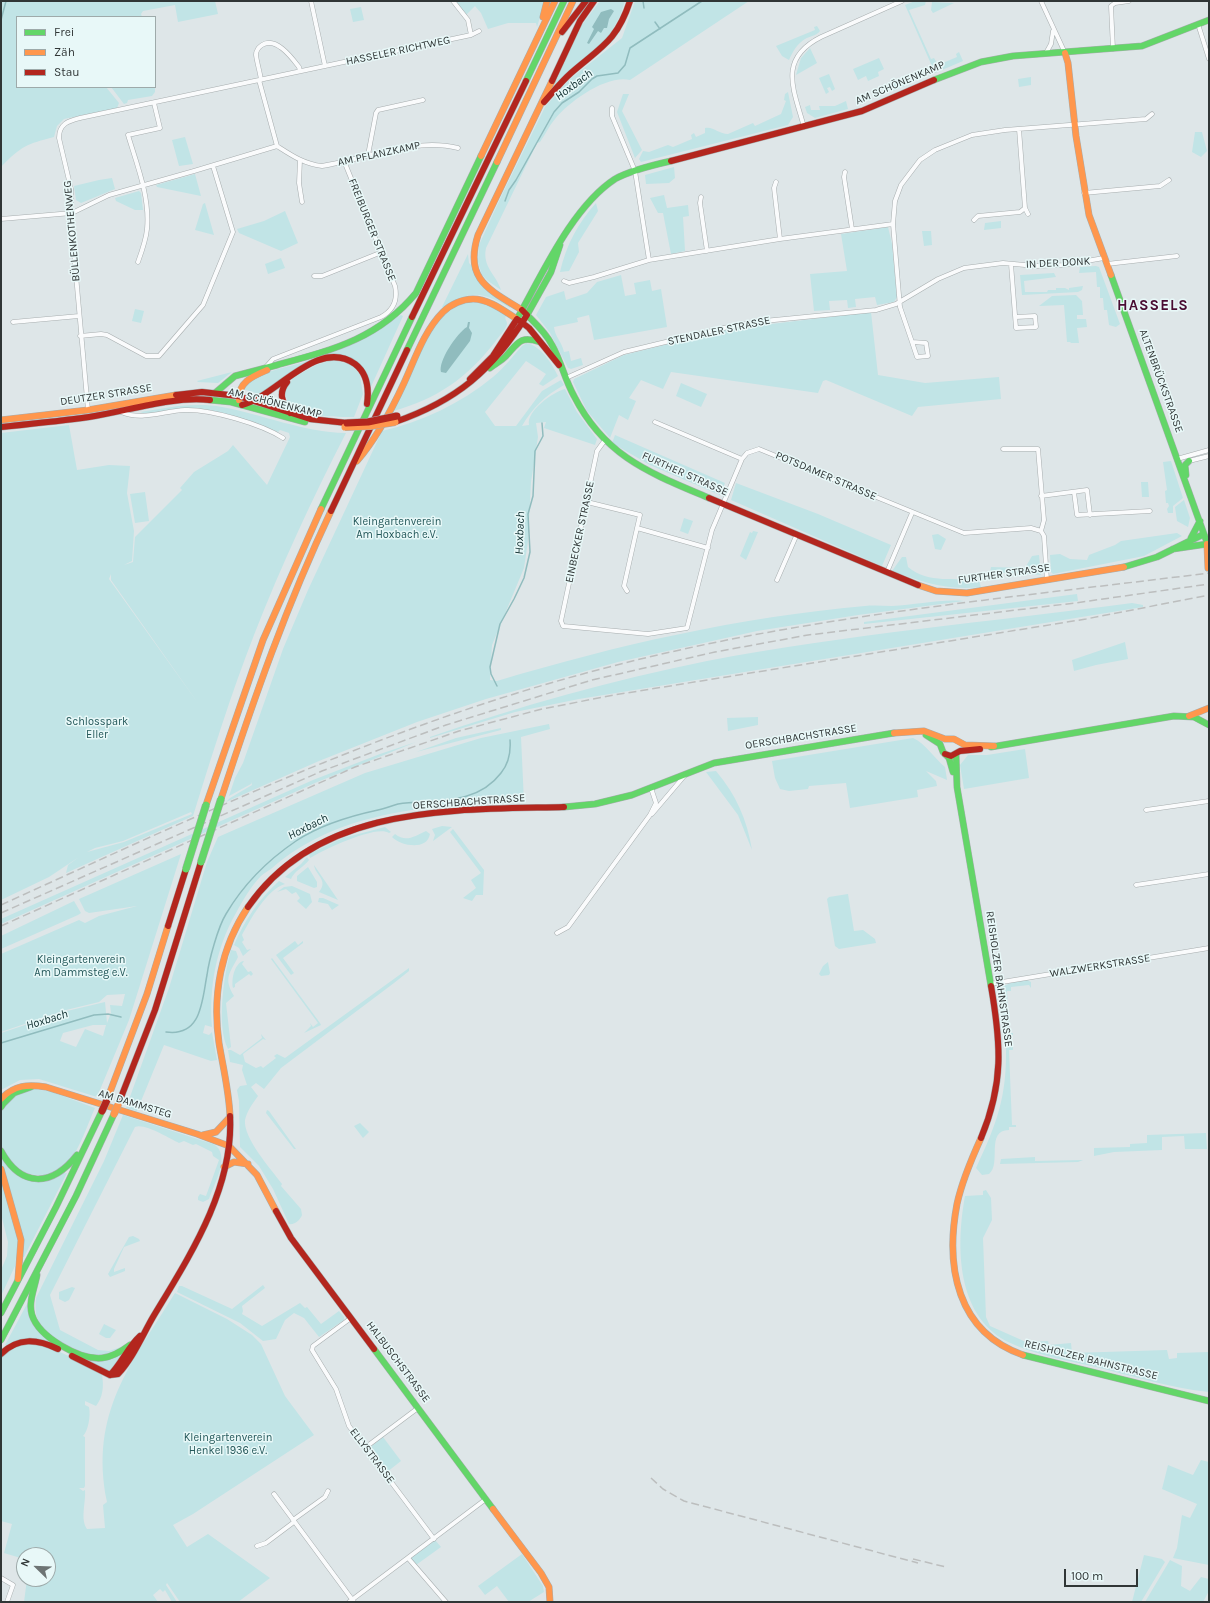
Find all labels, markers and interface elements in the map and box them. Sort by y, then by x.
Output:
legend [16,16,156,88]
text: Frei [54,25,74,39]
street label: HASSELER RICHTWEG [345,33,451,69]
text: Zäh [54,45,75,59]
street label: AM SCHÖNENKAMP [853,58,947,108]
text: Stau [54,65,80,79]
water label: Hoxbach [552,66,596,104]
street label: AM PFLANZKAMP [337,139,421,169]
street label: FREIBURGER STRASSE [345,177,399,283]
street label: BÜLLENKOTHENWEG [61,180,83,282]
street label: IN DER DONK [1025,255,1091,271]
district label: HASSELS [1117,297,1189,315]
street label: STENDALER STRASSE [666,314,772,348]
street label: ALTENBRÜCKSTRASSE [1136,328,1186,434]
street label: DEUTZER STRASSE [59,381,153,409]
street label: AM SCHÖNENKAMP [227,385,323,421]
street label: FURTHER STRASSE [640,449,730,499]
street label: POTSDAMER STRASSE [773,449,879,503]
street label: EINBECKER STRASSE [563,480,597,584]
water label: Hoxbach [512,511,528,555]
park label: Kleingartenverein Am Hoxbach e.V. [353,515,441,541]
street label: FURTHER STRASSE [957,561,1051,587]
park label: Schlosspark Eller [66,715,128,741]
street label: OERSCHBACHSTRASSE [744,722,858,752]
street label: OERSCHBACHSTRASSE [412,791,526,813]
water label: Hoxbach [286,811,330,843]
street label: REISHOLZER BAHNSTRASSE [983,910,1015,1048]
street label: WALZWERKSTRASSE [1049,952,1151,980]
park label: Kleingartenverein Am Dammsteg e.V. [34,953,128,979]
water label: Hoxbach [24,1007,70,1033]
street label: AM DAMMSTEG [97,1087,173,1121]
street label: HALBUSCHSTRASSE [363,1319,433,1405]
street label: REISHOLZER BAHNSTRASSE [1023,1337,1159,1383]
street label: ELLYSTRASSE [347,1426,397,1486]
park label: Kleingartenverein Henkel 1936 e.V. [184,1431,272,1457]
north arrow [16,1547,56,1587]
text: N [18,1556,33,1569]
scale bar [1066,1561,1140,1587]
text: 100 m [1071,1569,1103,1583]

